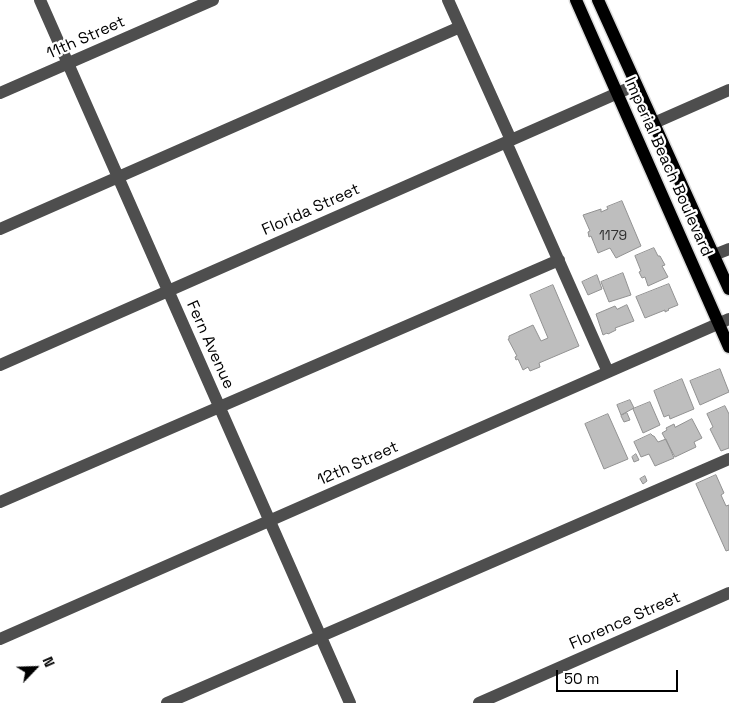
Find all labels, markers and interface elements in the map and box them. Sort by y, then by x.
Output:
street label: 11th Street [44,12,128,64]
street label: Imperial Beach Boulevard [620,74,716,260]
street label: Florida Street [259,180,363,240]
house number: 1179 [599,228,627,244]
street label: Fern Avenue [182,298,238,392]
street label: 12th Street [315,438,401,490]
street label: Florence Street [566,588,684,654]
north arrow [10,643,60,693]
text: N [39,654,59,670]
scale bar [559,660,682,692]
text: 50 m [564,669,599,688]

